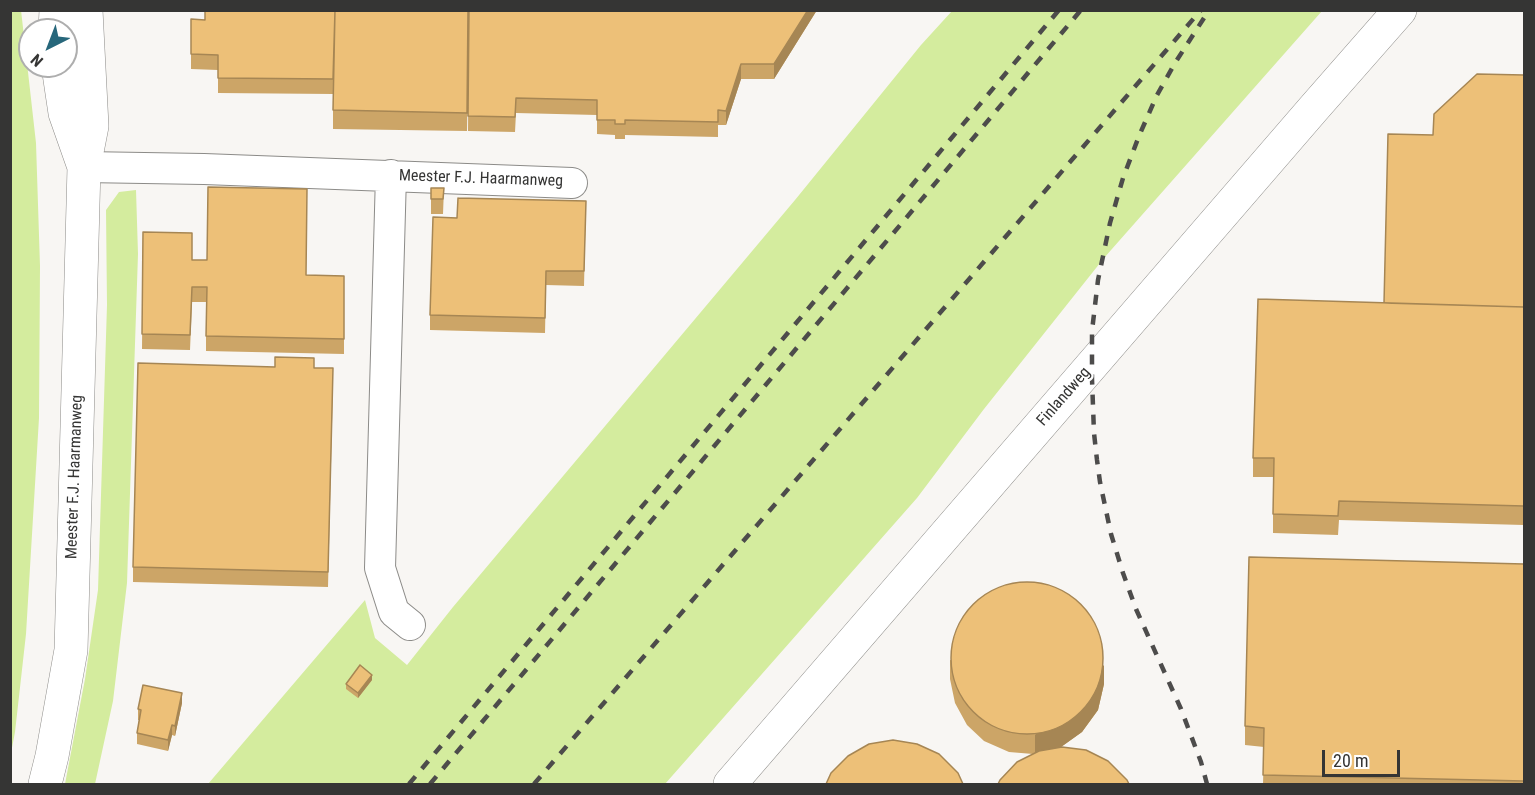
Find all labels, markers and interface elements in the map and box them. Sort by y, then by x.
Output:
north arrow [18,18,78,78]
text: N [27,50,47,71]
street label: Meester F.J. Haarmanweg [399,167,563,191]
street label: Finlandweg [1033,364,1095,430]
street label: Meester F.J. Haarmanweg [63,395,87,559]
scale bar [1325,738,1403,776]
text: 20 m [1333,750,1368,771]

